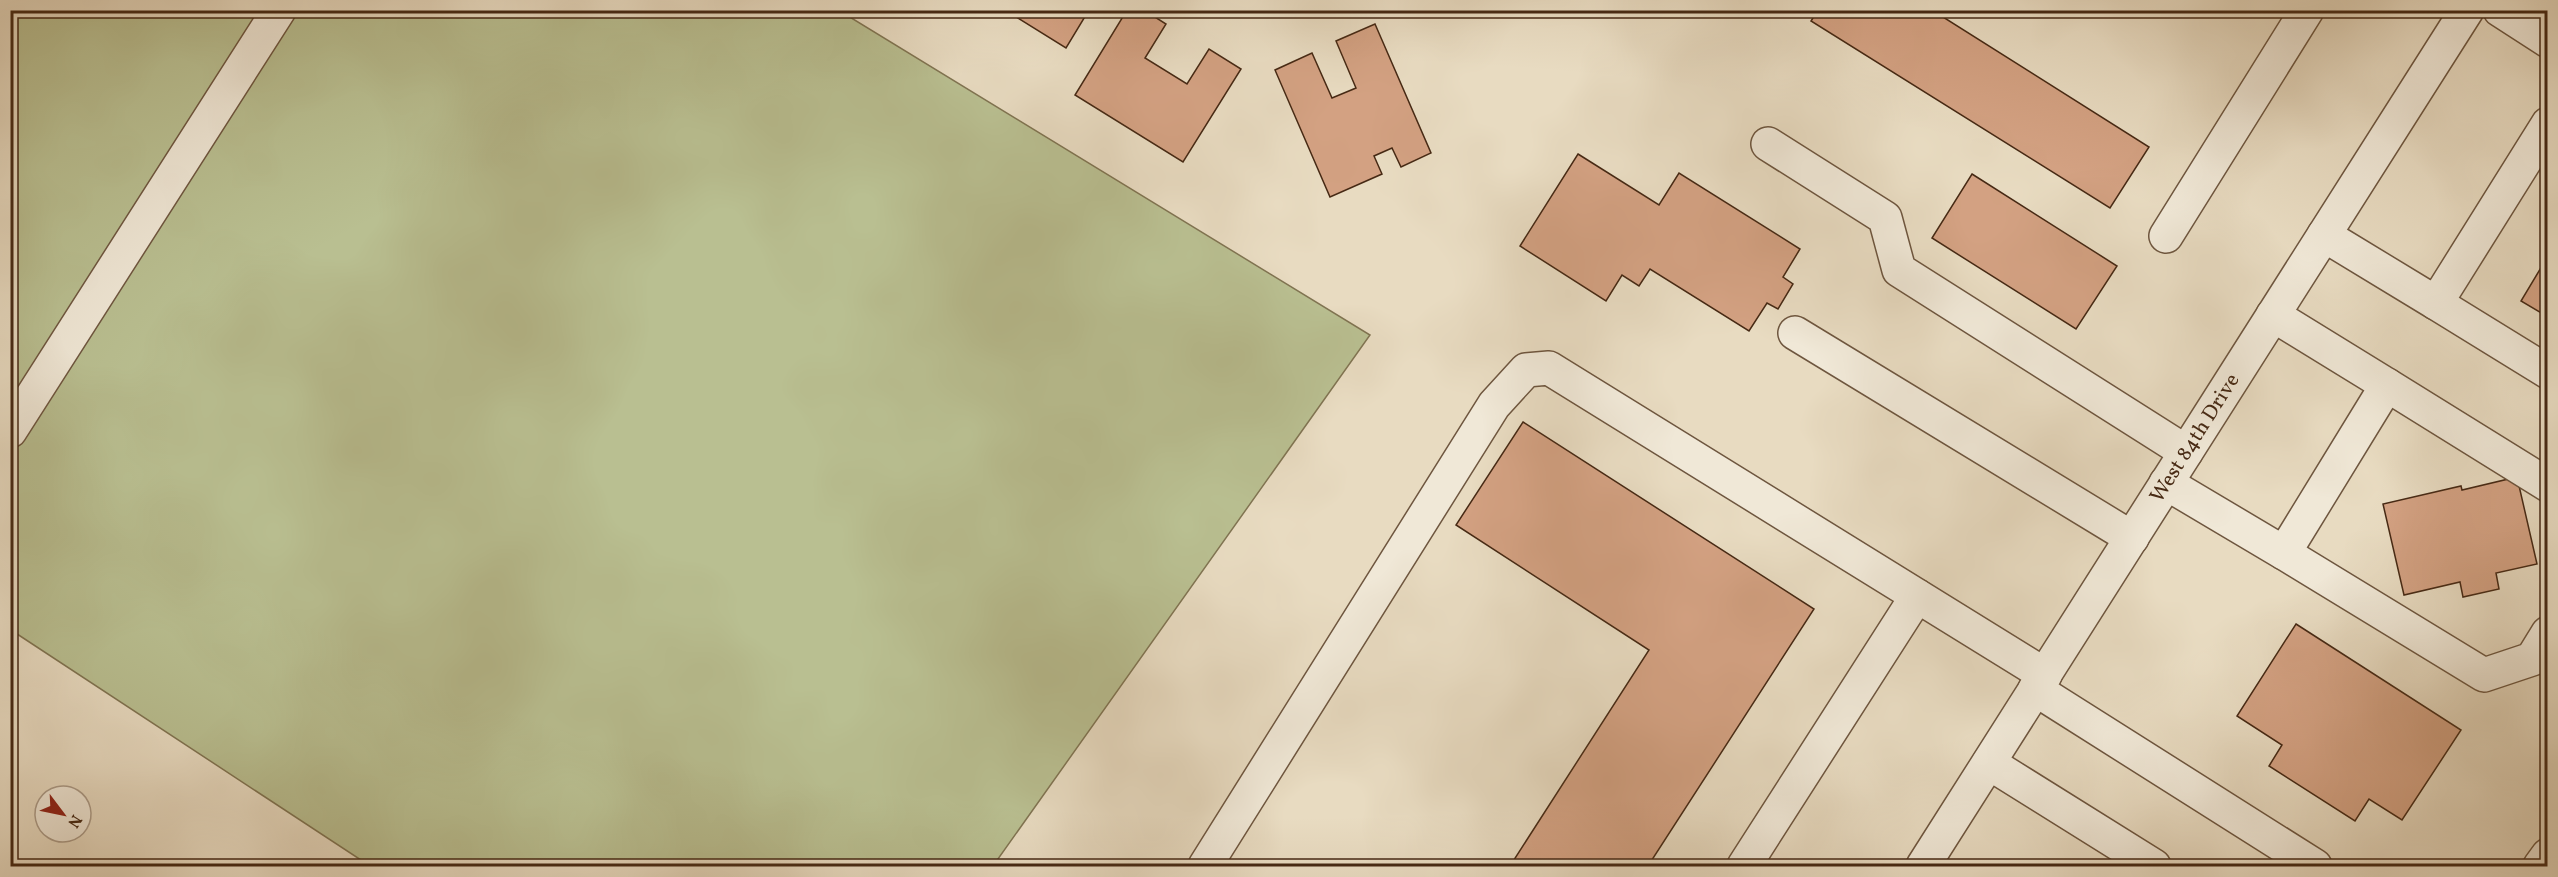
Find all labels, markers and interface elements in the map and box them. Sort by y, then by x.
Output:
street label: West 84th Drive [2143,368,2247,508]
north arrow [33,784,93,844]
text: N [61,810,86,832]

